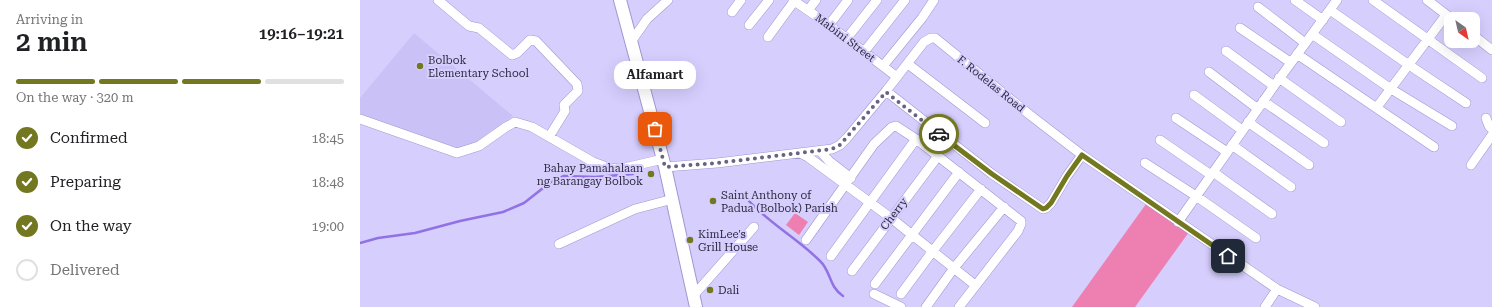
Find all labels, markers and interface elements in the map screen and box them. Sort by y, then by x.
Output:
street label: Mabini Street [812,11,878,65]
text: Arriving in [16,12,83,27]
north arrow [1444,12,1480,48]
map controls [1444,12,1480,48]
text: 19:16–19:21 [259,25,344,43]
text: 2 min [16,27,88,57]
street label: F. Rodelas Road [955,53,1027,115]
place label: Bolbok Elementary School [428,54,529,80]
marker: Bolbok Elementary School [415,61,425,71]
callout: Alfamart [614,61,696,89]
text: Alfamart [627,67,683,82]
text: On the way · 320 m [16,90,133,105]
pin [638,112,672,146]
courier [919,114,959,154]
icon: bag [644,118,666,140]
icon: car [928,123,950,145]
icon: check [16,127,38,149]
text: Confirmed [50,129,128,147]
text: 18:45 [312,131,344,146]
place label: Bahay Pamahalaan ng Barangay Bolbok [537,162,643,188]
marker: Bahay Pamahalaan ng Barangay Bolbok [646,169,656,179]
icon: check [16,171,38,193]
text: Preparing [50,173,121,191]
text: 18:48 [312,175,344,190]
place label: Saint Anthony of Padua (Bolbok) Parish [721,189,838,215]
street label: Cherry [878,195,911,233]
marker: Saint Anthony of Padua (Bolbok) Parish [708,196,718,206]
icon: check [16,215,38,237]
text: On the way [50,217,132,235]
text: 19:00 [312,219,344,234]
place label: KimLee's Grill House [698,228,758,254]
marker: KimLee's Grill House [685,235,695,245]
pin [1211,239,1245,273]
icon: home [1217,245,1239,267]
text: Delivered [50,261,120,279]
place label: Dali [718,284,740,297]
marker: Dali [705,285,715,295]

